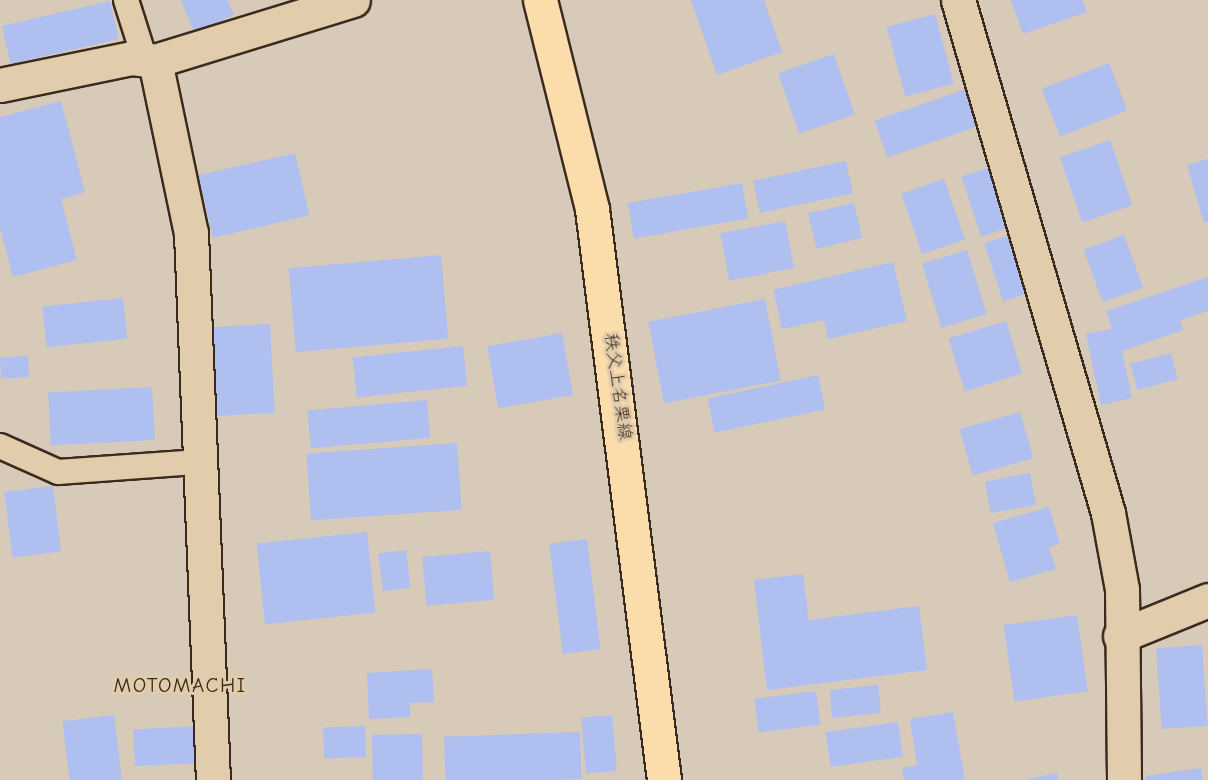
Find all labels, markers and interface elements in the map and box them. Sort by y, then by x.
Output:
street label: 秩父上名栗線 [599,332,635,442]
district label: MOTOMACHI [114,672,246,698]

